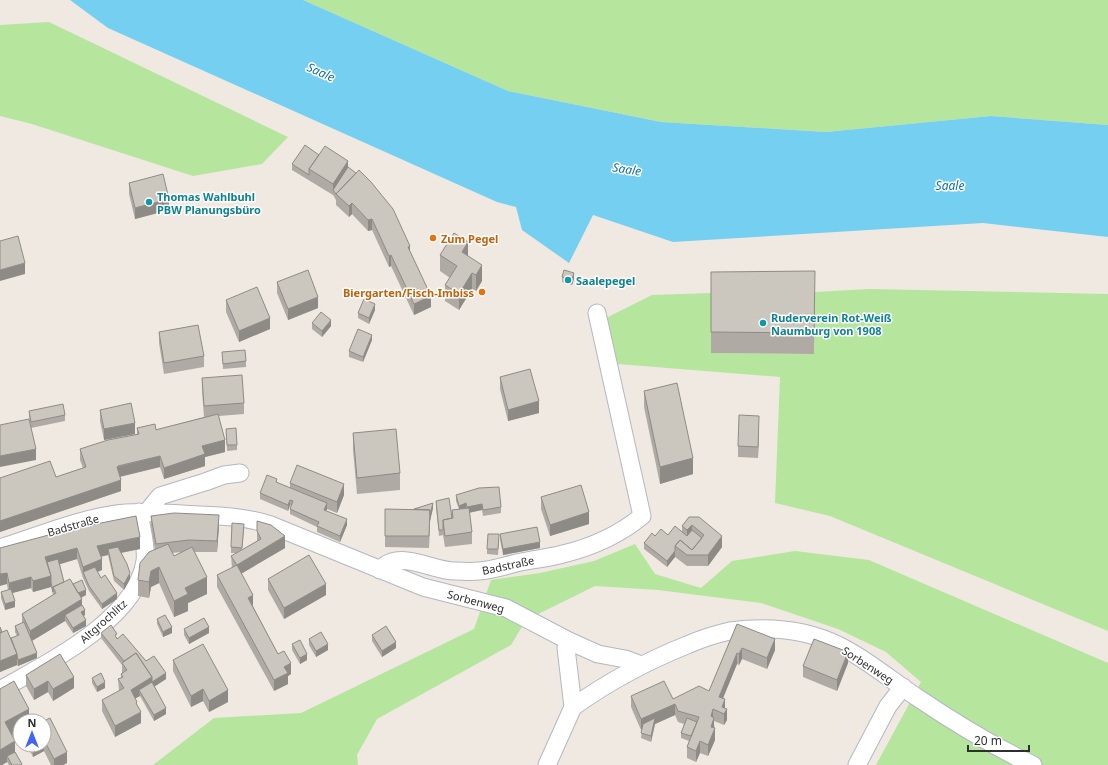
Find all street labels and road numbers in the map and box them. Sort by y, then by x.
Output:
street label: Badstraße [45,510,101,540]
street label: Badstraße [481,552,535,578]
street label: Sorbenweg [446,586,506,616]
street label: Altgrochlitz [76,596,130,646]
street label: Sorbenweg [839,643,897,687]

